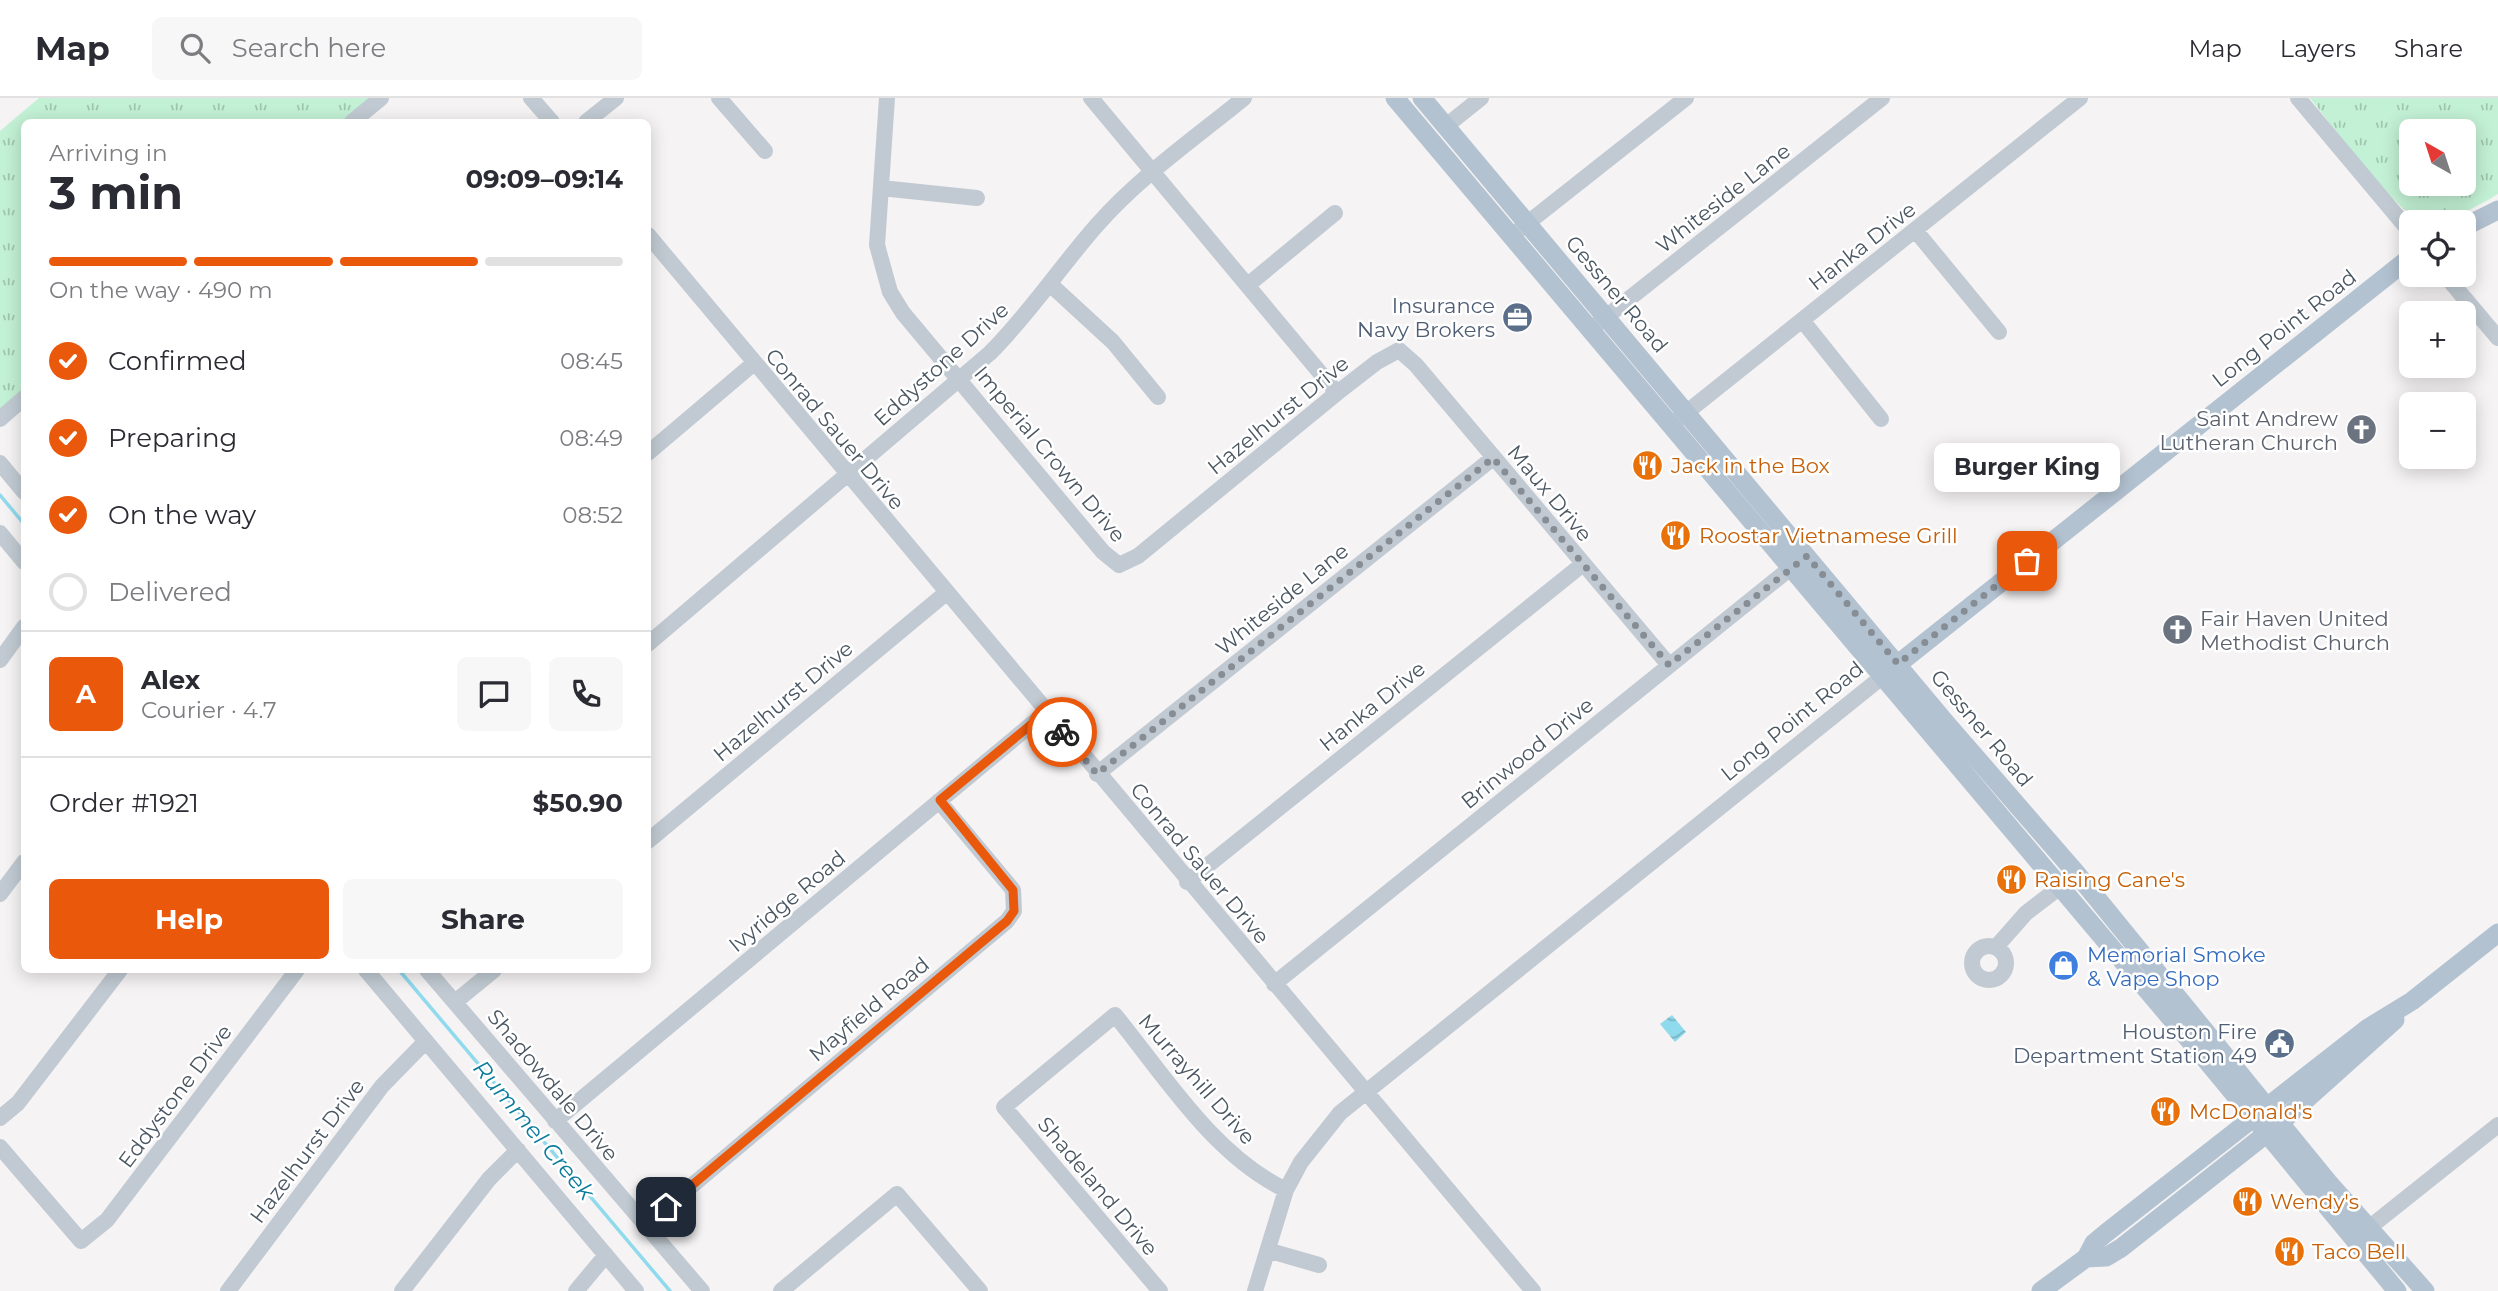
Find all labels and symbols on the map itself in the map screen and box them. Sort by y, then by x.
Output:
north arrow [2399,119,2476,196]
street label: Whiteside Lane [1651,138,1795,258]
street label: Hanka Drive [1804,196,1920,296]
street label: Gessner Road [1561,230,1673,358]
street label: Long Point Road [2207,264,2361,392]
place label: Insurance Navy Brokers [1357,293,1495,342]
street label: Eddystone Drive [869,297,1013,431]
office icon: Insurance Navy Brokers [1501,300,1535,334]
street label: Conrad Sauer Drive [760,343,910,515]
street label: Hazelhurst Drive [1202,350,1354,480]
street label: Imperial Crown Drive [969,361,1131,547]
place label: Saint Andrew Lutheran Church [2159,406,2339,455]
church icon: Saint Andrew Lutheran Church [2344,413,2378,447]
street label: Maux Drive [1502,440,1598,546]
callout: Burger King [1934,442,2120,491]
restaurant icon: Jack in the Box [1631,448,1665,482]
place label: Jack in the Box [1670,453,1830,478]
restaurant icon: Roostar Vietnamese Grill [1659,518,1693,552]
place label: Roostar Vietnamese Grill [1699,523,1958,548]
pin [1997,531,2057,591]
street label: Whiteside Lane [1211,538,1353,660]
place label: Fair Haven United Methodist Church [2200,606,2390,655]
church icon: Fair Haven United Methodist Church [2160,613,2194,647]
street label: Hazelhurst Drive [708,635,858,767]
street label: Hanka Drive [1314,656,1430,756]
street label: Long Point Road [1716,656,1868,786]
street label: Gessner Road [1926,664,2038,792]
street label: Brinwood Drive [1456,692,1598,814]
courier [1027,697,1097,767]
street label: Conrad Sauer Drive [1125,777,1275,949]
street label: Ivyridge Road [724,845,850,957]
restaurant icon: Raising Cane's [1994,862,2028,896]
place label: Raising Cane's [2034,867,2185,892]
place label: Memorial Smoke & Vape Shop [2087,942,2266,991]
shop icon: Memorial Smoke & Vape Shop [2047,949,2081,983]
street label: Mayfield Road [804,951,934,1067]
street label: Shadowdale Drive [482,1004,624,1166]
street label: Murrayhill Drive [1133,1009,1261,1149]
place label: Houston Fire Department Station 49 [2013,1019,2257,1068]
street label: Eddystone Drive [113,1020,237,1172]
public building icon: Houston Fire Department Station 49 [2263,1026,2297,1060]
water label: Rummel Creek [467,1054,601,1207]
street label: Hazelhurst Drive [245,1074,369,1228]
restaurant icon: McDonald's [2149,1094,2183,1128]
place label: McDonald's [2189,1099,2312,1124]
street label: Shadeland Drive [1033,1112,1163,1260]
pin [636,1177,696,1237]
restaurant icon: Wendy's [2230,1184,2264,1218]
place label: Wendy's [2270,1189,2359,1214]
restaurant icon: Taco Bell [2272,1234,2306,1268]
place label: Taco Bell [2312,1239,2406,1264]

